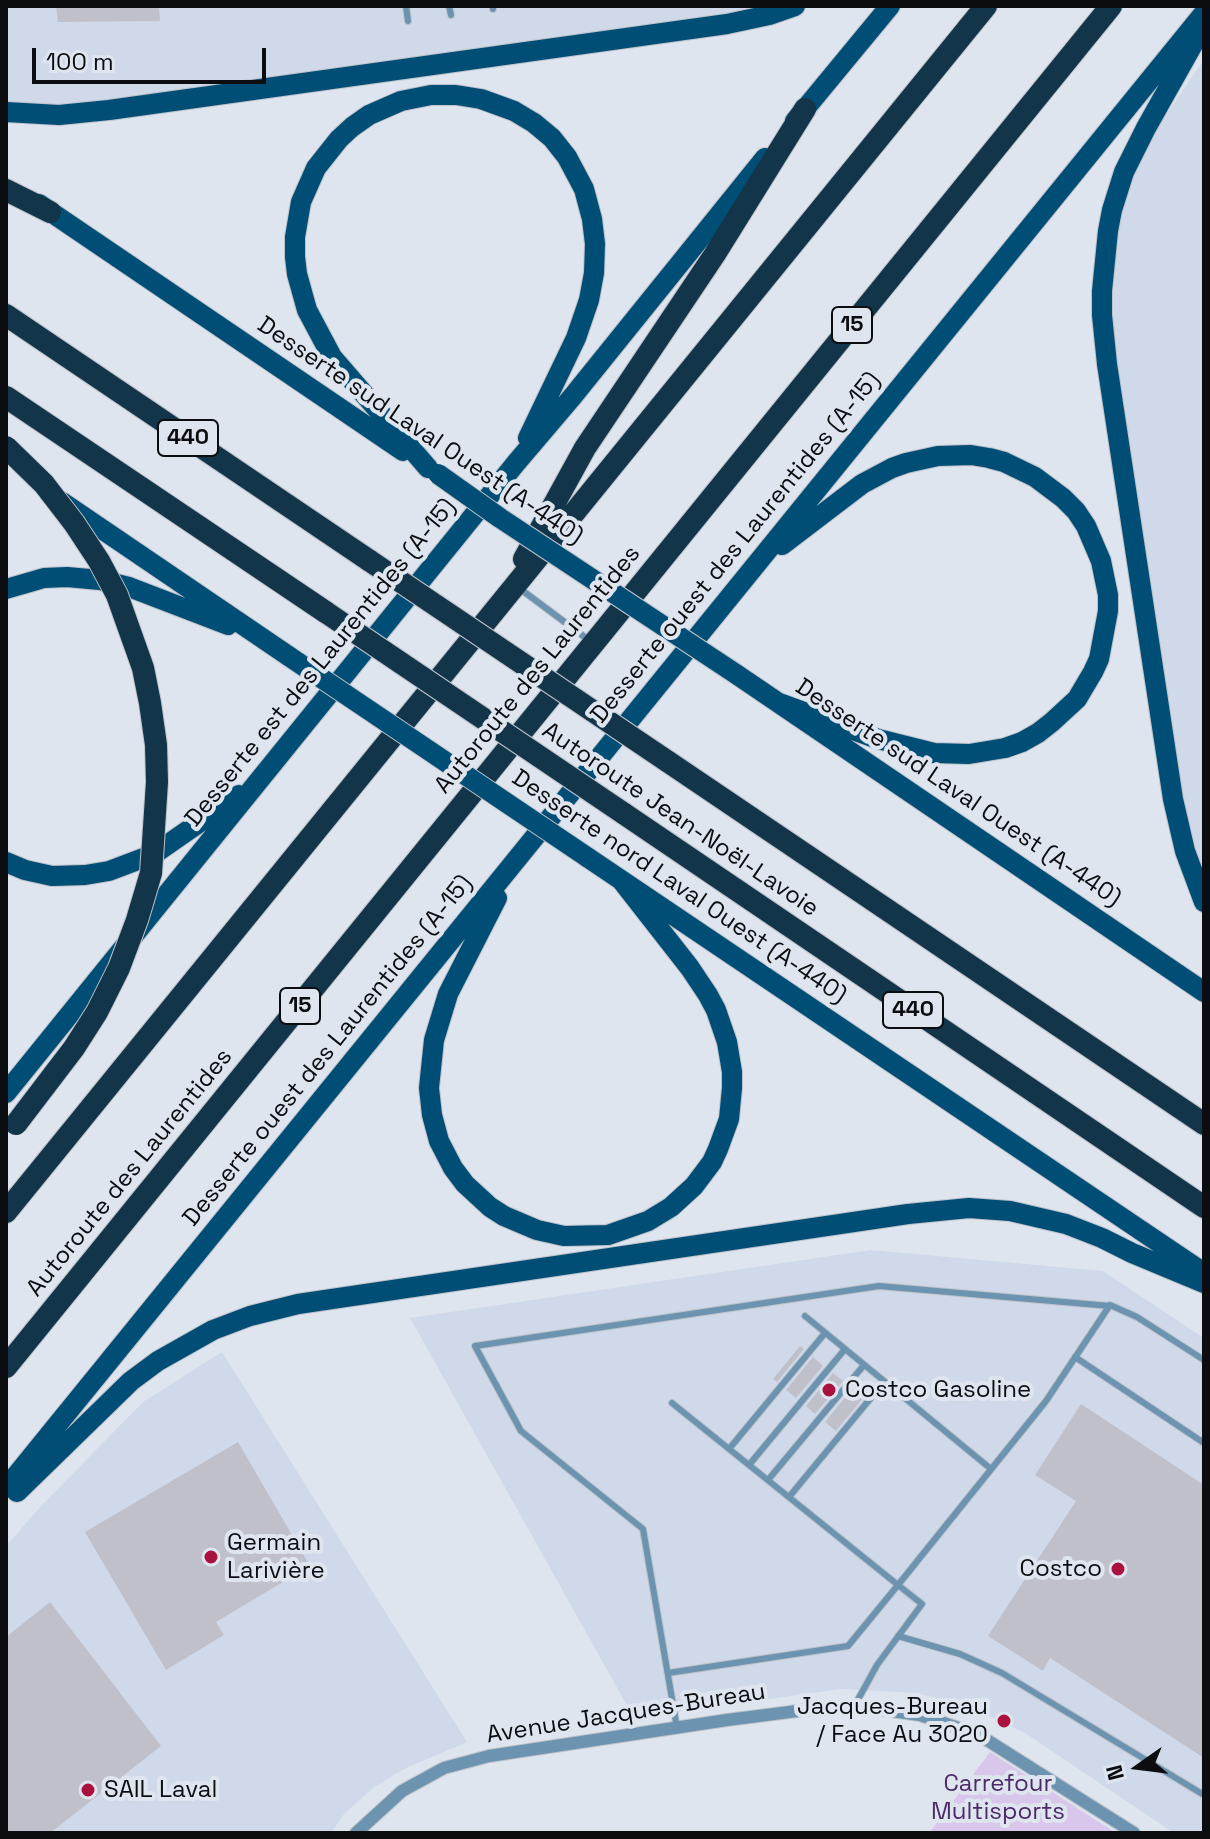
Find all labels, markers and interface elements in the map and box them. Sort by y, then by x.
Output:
scale bar [36,32,270,82]
text: 100 m [46,46,114,77]
road number: 15 [832,307,872,343]
street label: Desserte sud Laval Ouest (A-440) [252,311,588,551]
street label: Desserte ouest des Laurentides (A-15) [585,367,887,729]
road number: 440 [158,420,218,456]
street label: Desserte est des Laurentides (A-15) [180,493,462,833]
street label: Autoroute des Laurentides [429,540,647,800]
street label: Desserte sud Laval Ouest (A-440) [790,673,1126,913]
street label: Autoroute Jean-Noël-Lavoie [536,717,824,923]
street label: Desserte nord Laval Ouest (A-440) [506,764,852,1010]
street label: Desserte ouest des Laurentides (A-15) [177,870,479,1232]
road number: 15 [280,988,320,1024]
road number: 440 [883,992,943,1028]
street label: Autoroute des Laurentides [21,1043,239,1303]
place label: Costco Gasoline [845,1376,1031,1404]
marker: Costco Gasoline [820,1381,838,1399]
place label: Germain Larivière [227,1529,325,1585]
marker: Germain Larivière [202,1548,220,1566]
place label: Costco [1020,1555,1102,1583]
marker: Costco [1109,1560,1127,1578]
street label: Avenue Jacques-Bureau [485,1678,767,1750]
place label: Jacques-Bureau / Face Au 3020 [797,1693,988,1749]
marker: Jacques-Bureau / Face Au 3020 [995,1712,1013,1730]
north arrow [1098,1727,1178,1807]
text: N [1099,1762,1130,1783]
park label: Carrefour Multisports [931,1770,1065,1826]
place label: SAIL Laval [104,1776,217,1804]
marker: SAIL Laval [79,1781,97,1799]

